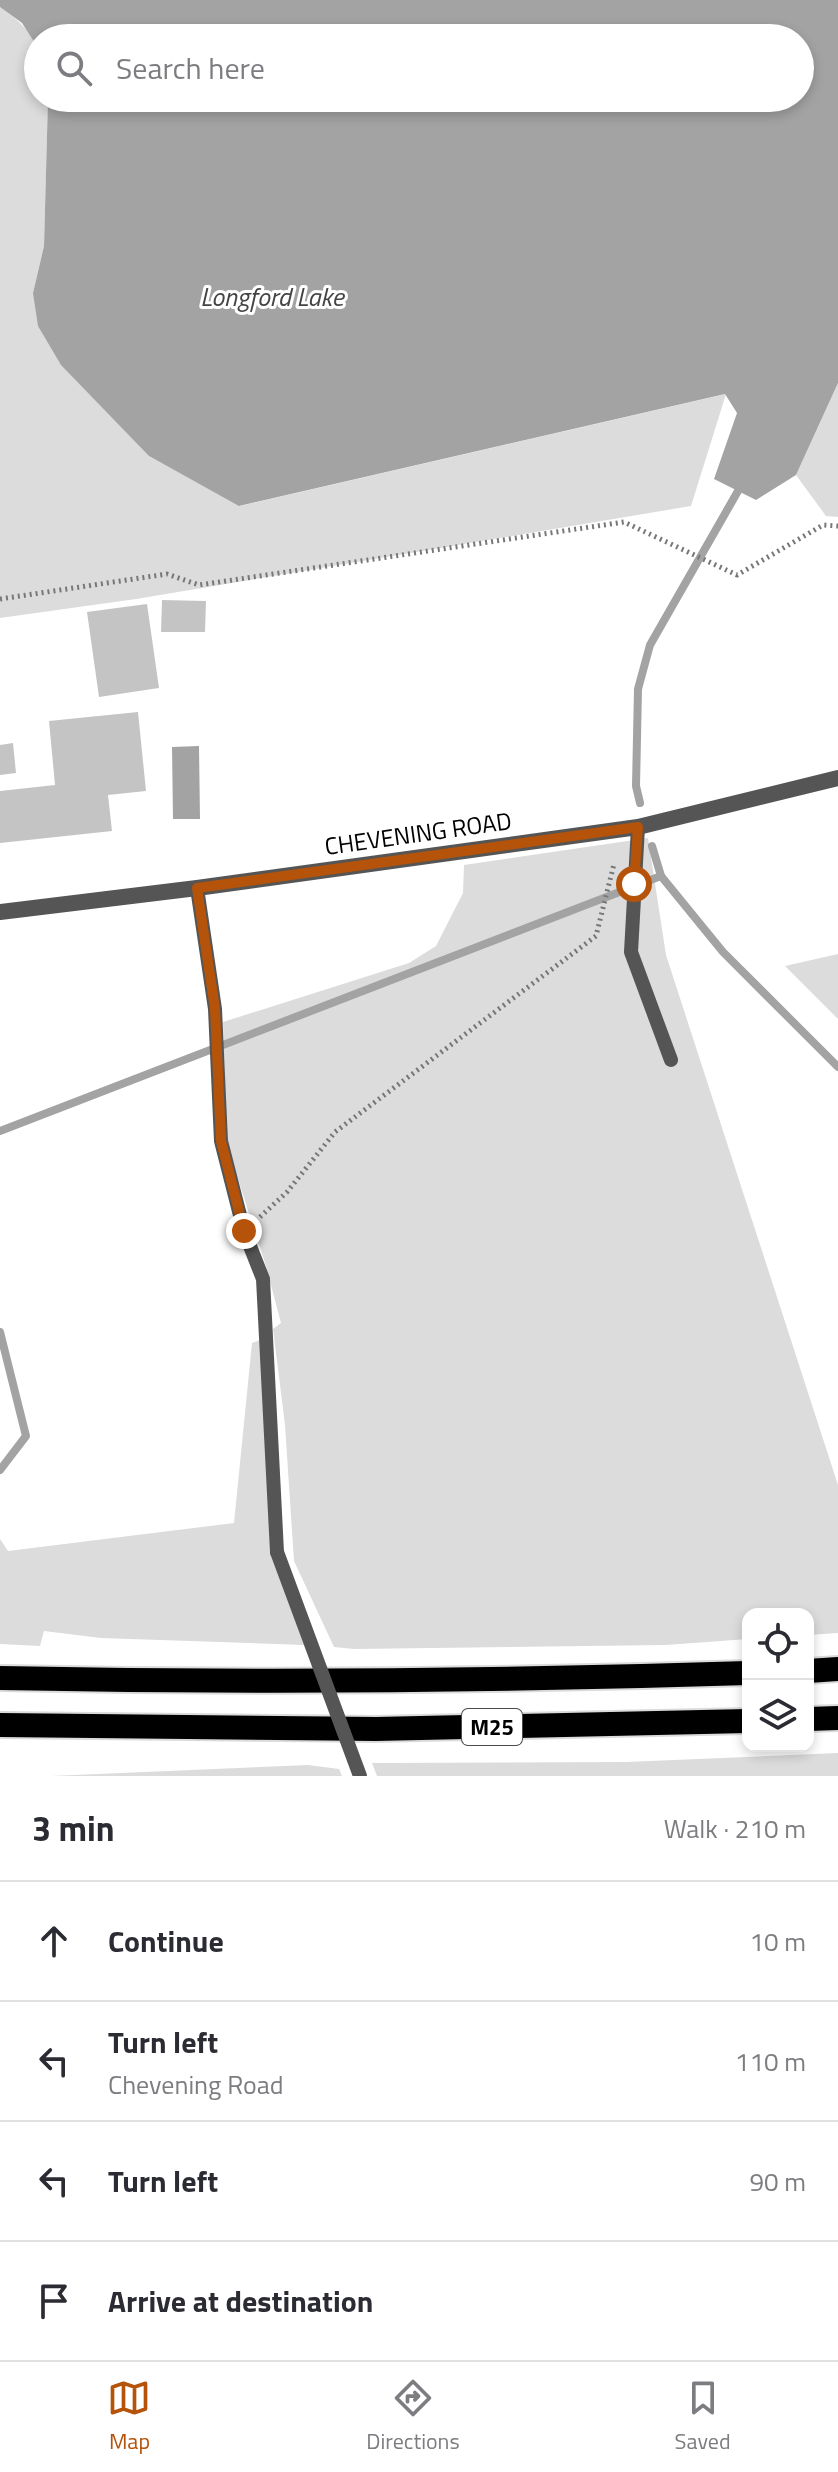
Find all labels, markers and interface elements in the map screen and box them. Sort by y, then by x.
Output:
search box [24,24,814,112]
text: Search here [116,45,265,91]
icon: search [52,46,96,90]
water label: Longford Lake [200,277,346,316]
street label: CHEVENING ROAD [322,802,514,864]
route start [616,866,652,902]
route end [226,1213,262,1249]
map controls [742,1608,814,1752]
button: locate [742,1608,814,1680]
button: layers [742,1680,814,1752]
road number: M25 [462,1709,522,1745]
text: 3 min [32,1802,115,1854]
text: Walk · 210 m [664,1809,806,1848]
text: Continue [108,1918,224,1964]
icon: ahead [32,1919,76,1963]
text: 10 m [749,1922,806,1961]
text: Turn left [108,2019,218,2065]
icon: left [32,2039,76,2083]
text: 110 m [735,2042,806,2081]
text: Chevening Road [108,2065,283,2104]
text: Turn left [108,2158,218,2204]
icon: left [32,2159,76,2203]
text: 90 m [749,2162,806,2201]
text: Arrive at destination [108,2278,373,2324]
icon: arrive [32,2279,76,2323]
tab: Map [107,2376,151,2458]
tab: Directions [366,2376,460,2458]
tab: Saved [675,2376,731,2458]

